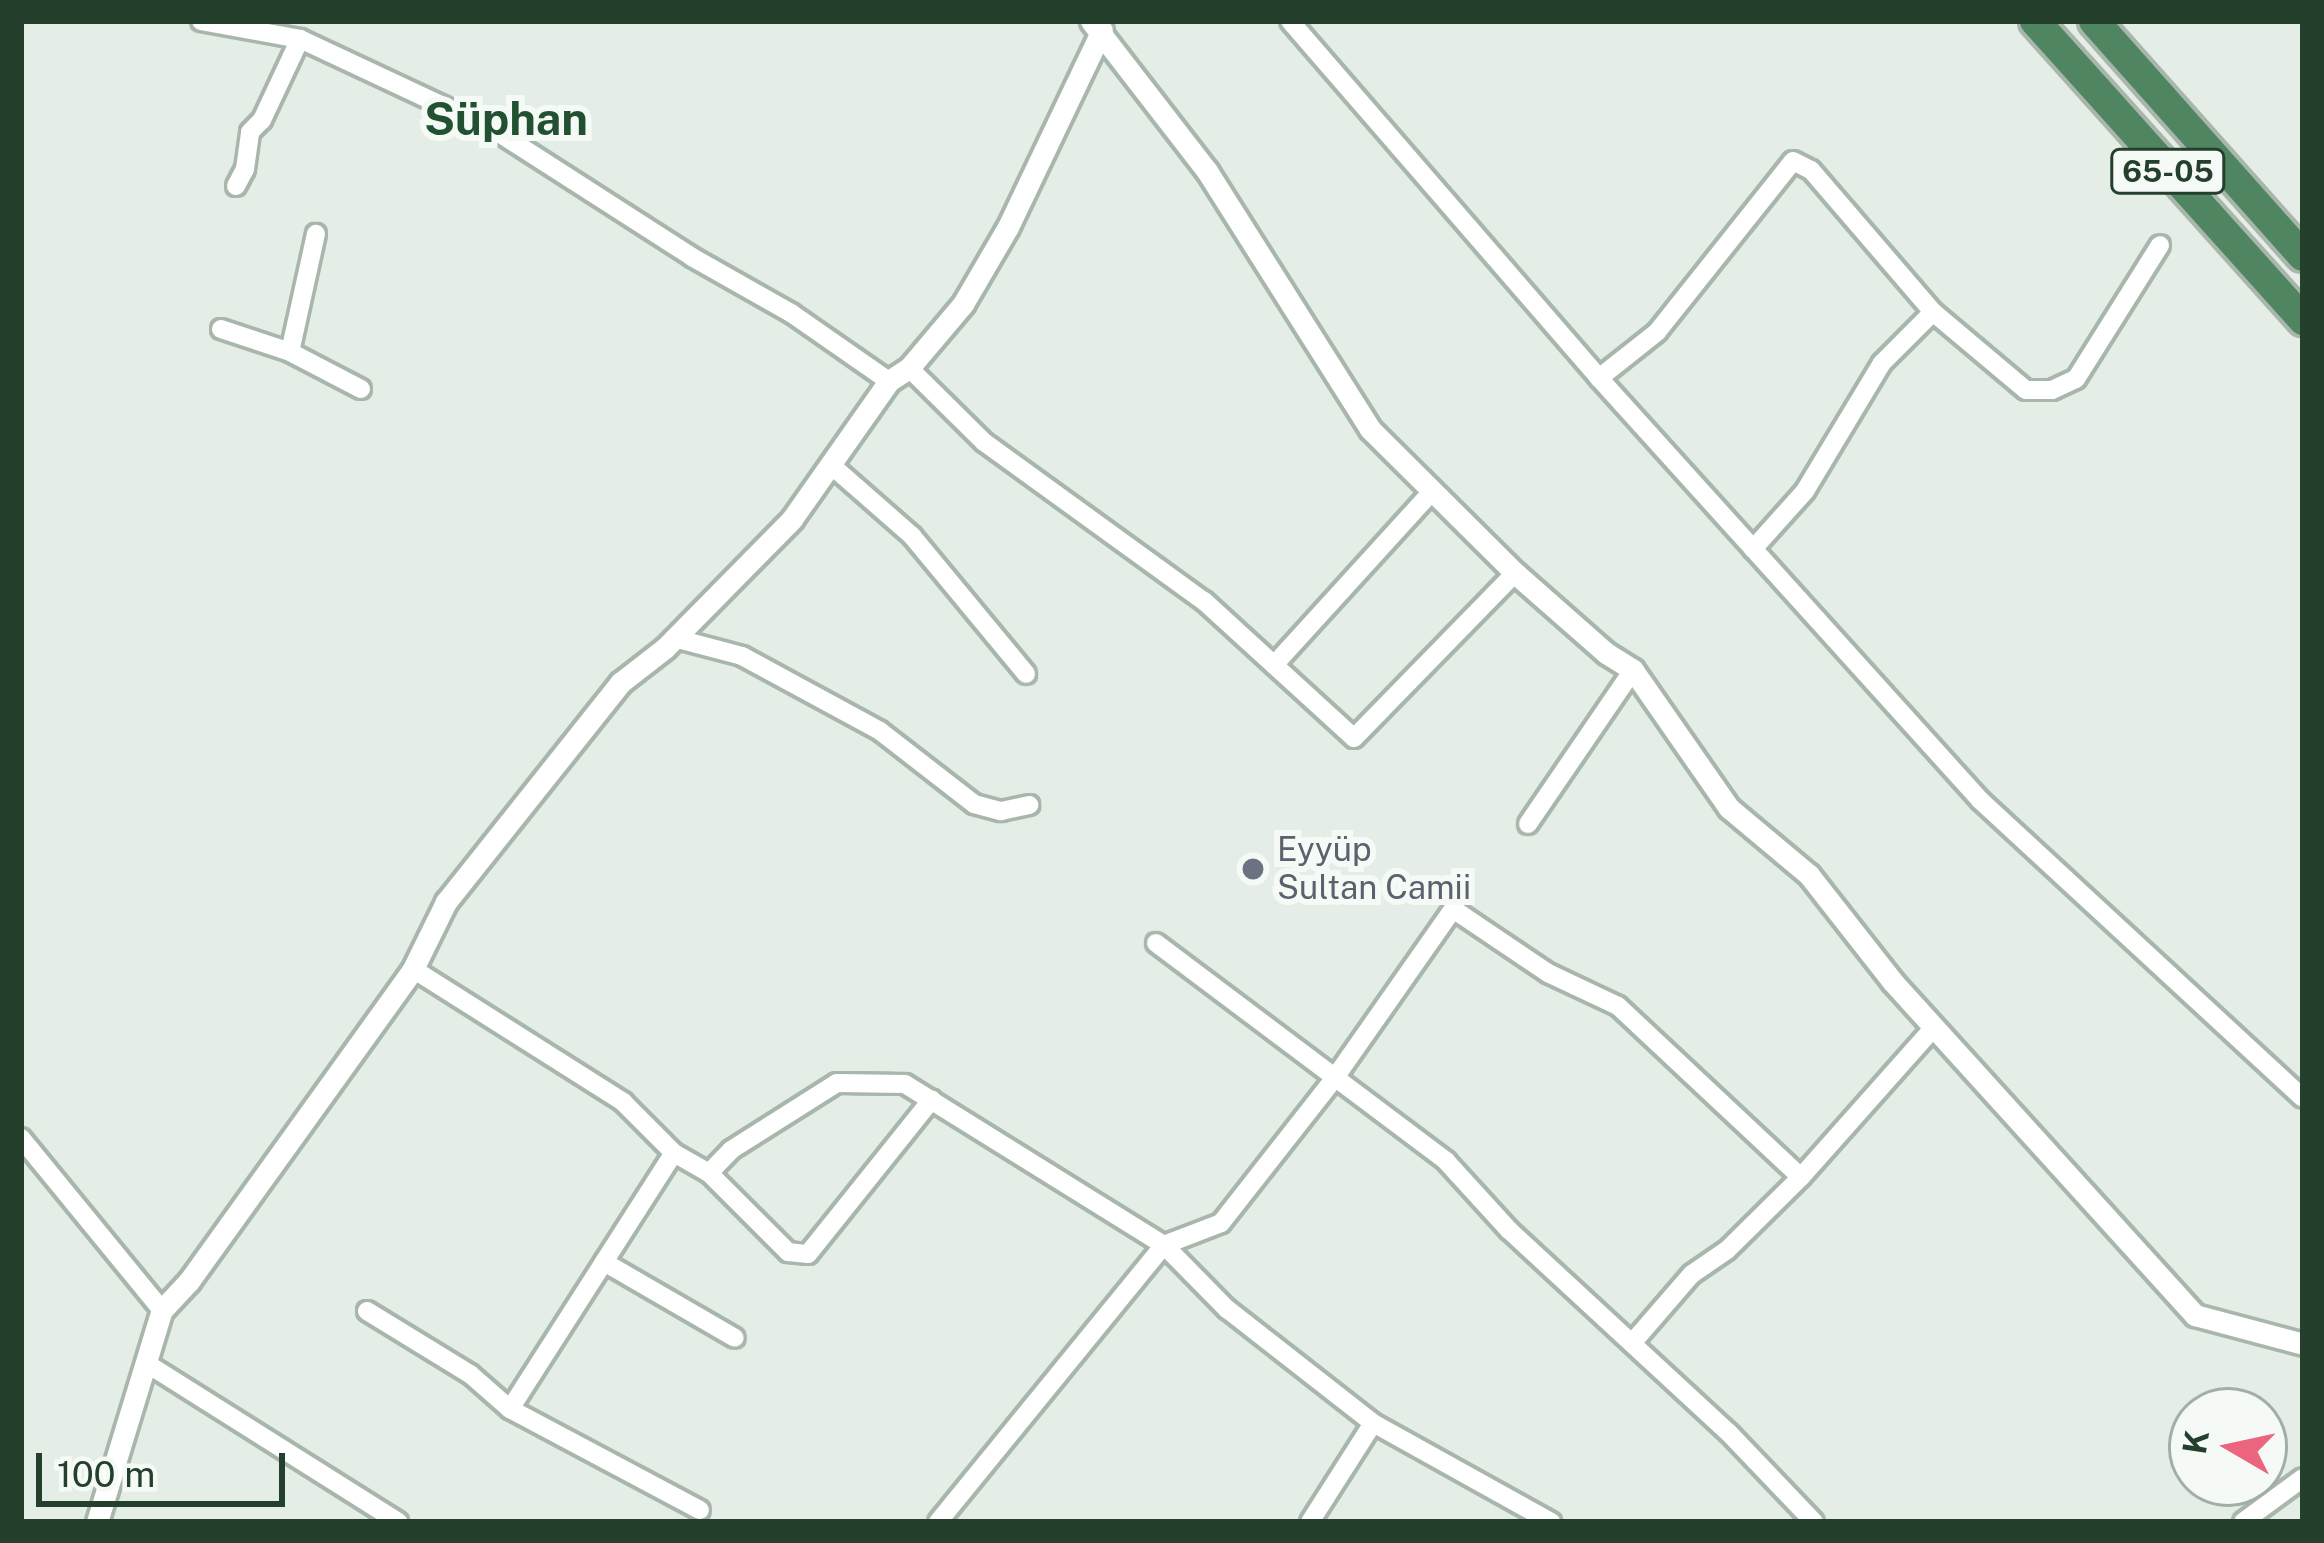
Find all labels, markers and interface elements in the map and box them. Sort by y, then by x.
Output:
district label: Süphan [424,92,588,146]
road number: 65-05 [2108,147,2228,195]
place label: Eyyüp Sultan Camii [1277,830,1471,908]
marker: Eyyüp Sultan Camii [1240,856,1266,882]
north arrow [2168,1387,2288,1507]
text: K [2175,1427,2216,1457]
scale bar [42,1429,291,1503]
text: 100 m [57,1453,155,1495]

